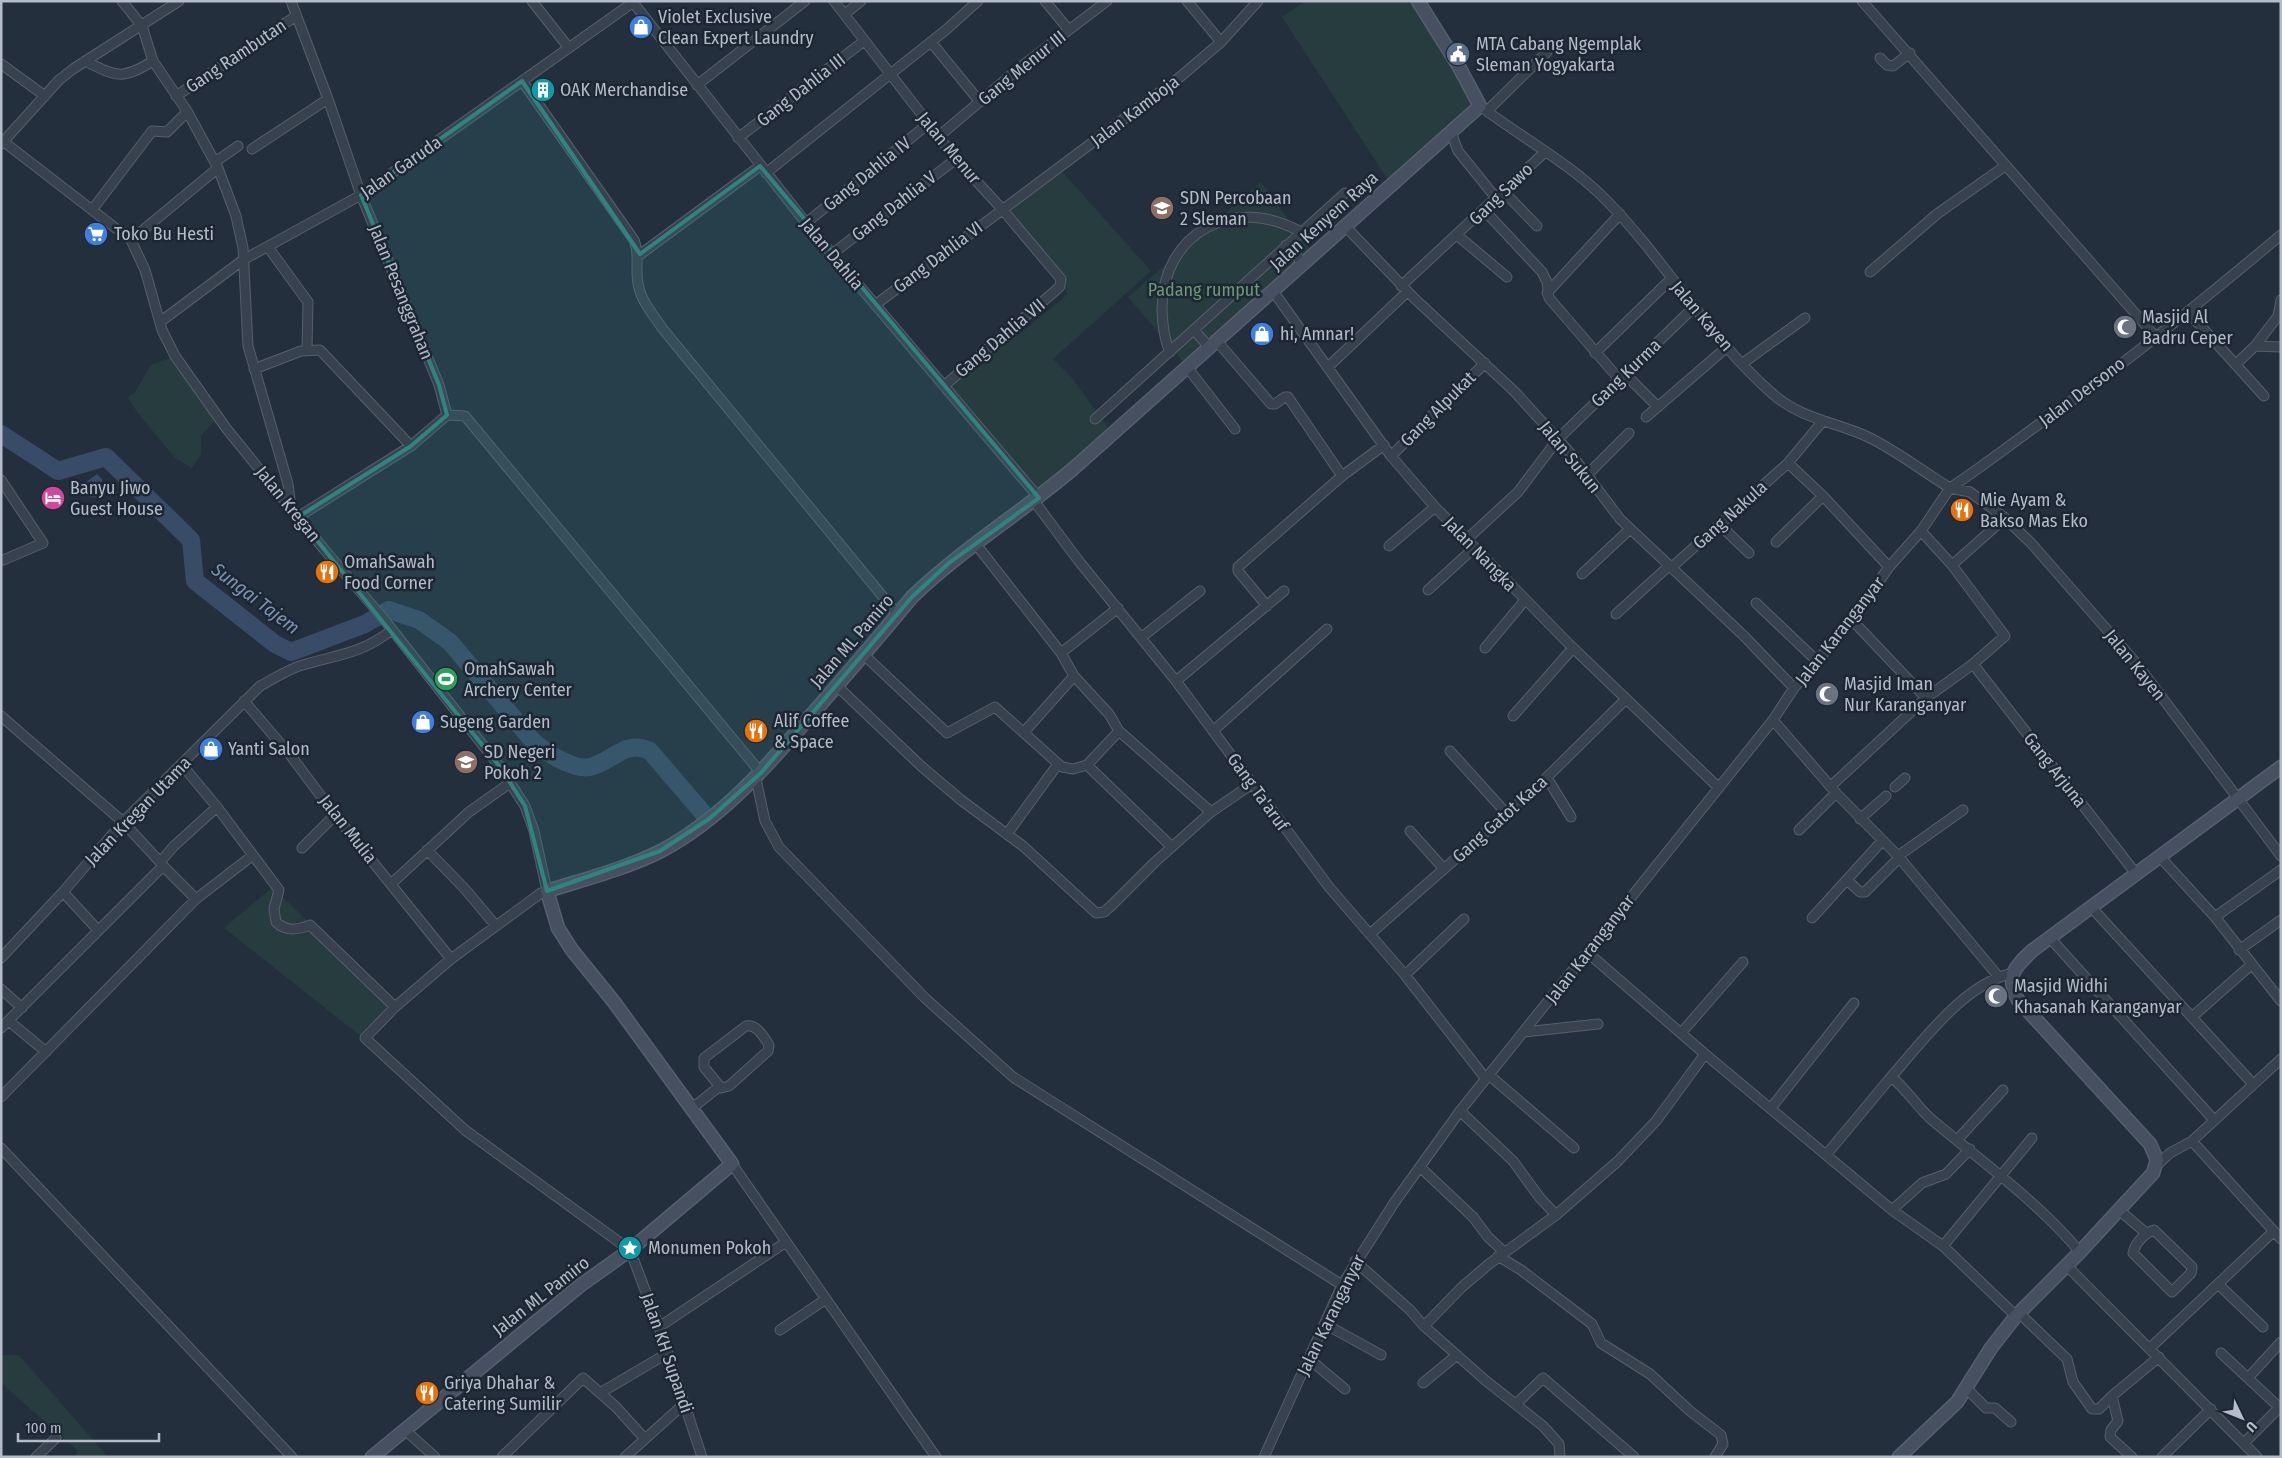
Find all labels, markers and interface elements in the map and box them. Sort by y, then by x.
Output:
place label: Violet Exclusive Clean Expert Laundry [658,6,814,49]
street label: Gang Rambutan [181,14,291,98]
shop icon: Violet Exclusive Clean Expert Laundry [628,14,654,40]
street label: Gang Menur III [974,26,1070,110]
place label: MTA Cabang Ngemplak Sleman Yogyakarta [1476,33,1642,76]
public building icon: MTA Cabang Ngemplak Sleman Yogyakarta [1445,41,1471,67]
street label: Gang Dahlia III [752,49,850,131]
street label: Jalan Kamboja [1086,70,1184,151]
building icon: OAK Merchandise [530,77,556,103]
place label: OAK Merchandise [560,79,688,101]
street label: Jalan Menur [912,107,986,189]
street label: Jalan Garuda [356,131,446,203]
street label: Gang Dahlia IV [819,132,916,216]
street label: Gang Sawo [1465,158,1537,230]
street label: Gang Dahlia V [847,166,941,246]
street label: Jalan Kenyem Raya [1265,167,1383,275]
place label: SDN Percobaan 2 Sleman [1180,187,1291,230]
school or university icon: SDN Percobaan 2 Sleman [1149,195,1175,221]
street label: Jalan Dahlia [795,213,869,295]
street label: Gang Dahlia VI [889,216,987,298]
supermarket icon: Toko Bu Hesti [83,221,109,247]
street label: Jalan Pesanggrahan [364,221,438,363]
place label: Toko Bu Hesti [114,223,214,245]
street label: Jalan Kayen [1666,276,1738,356]
park label: Padang rumput [1148,279,1260,301]
street label: Gang Dahlia VII [950,294,1050,382]
place label: Masjid Al Badru Ceper [2142,306,2233,349]
mosque icon: Masjid Al Badru Ceper [2112,314,2138,340]
shop icon: hi, Amnar! [1249,321,1275,347]
place label: hi, Amnar! [1280,323,1354,345]
street label: Gang Kurma [1586,334,1666,412]
street label: Jalan Dersono [2035,352,2129,432]
street label: Gang Alpukat [1396,367,1480,451]
street label: Jalan Sukun [1534,417,1606,497]
street label: Jalan Kregan [251,462,325,546]
street label: Gang Nakula [1688,476,1772,554]
place label: Banyu Jiwo Guest House [70,477,163,520]
hotel icon: Banyu Jiwo Guest House [40,485,66,511]
place label: Mie Ayam & Bakso Mas Eko [1980,489,2088,532]
restaurant icon: Mie Ayam & Bakso Mas Eko [1949,497,1975,523]
street label: Jalan Nangka [1439,512,1521,596]
place label: OmahSawah Food Corner [344,551,435,594]
water label: Sungai Tajem [206,557,304,639]
restaurant icon: OmahSawah Food Corner [314,559,340,585]
street label: Jalan Karanganyar [1791,572,1890,690]
street label: Jalan ML Pamiro [805,590,899,692]
street label: Jalan Kayen [2100,625,2170,705]
place label: OmahSawah Archery Center [464,658,573,701]
sports icon: OmahSawah Archery Center [433,666,459,692]
place label: Masjid Iman Nur Karanganyar [1844,673,1967,716]
mosque icon: Masjid Iman Nur Karanganyar [1814,681,1840,707]
shop icon: Sugeng Garden [410,709,436,735]
place label: Alif Coffee & Space [774,710,849,753]
place label: Sugeng Garden [440,711,551,733]
restaurant icon: Alif Coffee & Space [743,718,769,744]
street label: Gang Arjuna [2019,728,2091,812]
shop icon: Yanti Salon [198,736,224,762]
place label: Yanti Salon [228,738,310,760]
place label: SD Negeri Pokoh 2 [484,741,555,784]
school or university icon: SD Negeri Pokoh 2 [453,749,479,775]
street label: Gang Ta'aruf [1222,749,1294,836]
street label: Jalan Kregan Utama [80,752,196,870]
street label: Gang Gatot Kaca [1448,770,1552,867]
street label: Jalan Mulia [314,790,382,868]
street label: Jalan Karanganyar [1541,890,1640,1008]
place label: Masjid Widhi Khasanah Karanganyar [2014,975,2182,1018]
mosque icon: Masjid Widhi Khasanah Karanganyar [1983,983,2009,1009]
place icon: Monumen Pokoh [617,1235,643,1261]
place label: Monumen Pokoh [648,1237,771,1259]
street label: Jalan Karanganyar [1292,1250,1370,1379]
street label: Jalan ML Pamiro [488,1251,594,1341]
street label: Jalan KH Supandi [636,1290,698,1416]
place label: Griya Dhahar & Catering Sumilir [444,1372,562,1415]
restaurant icon: Griya Dhahar & Catering Sumilir [414,1380,440,1406]
north arrow [2217,1393,2267,1443]
scale bar [18,1410,159,1442]
text: U [2242,1418,2260,1435]
text: 100 m [25,1419,62,1437]

